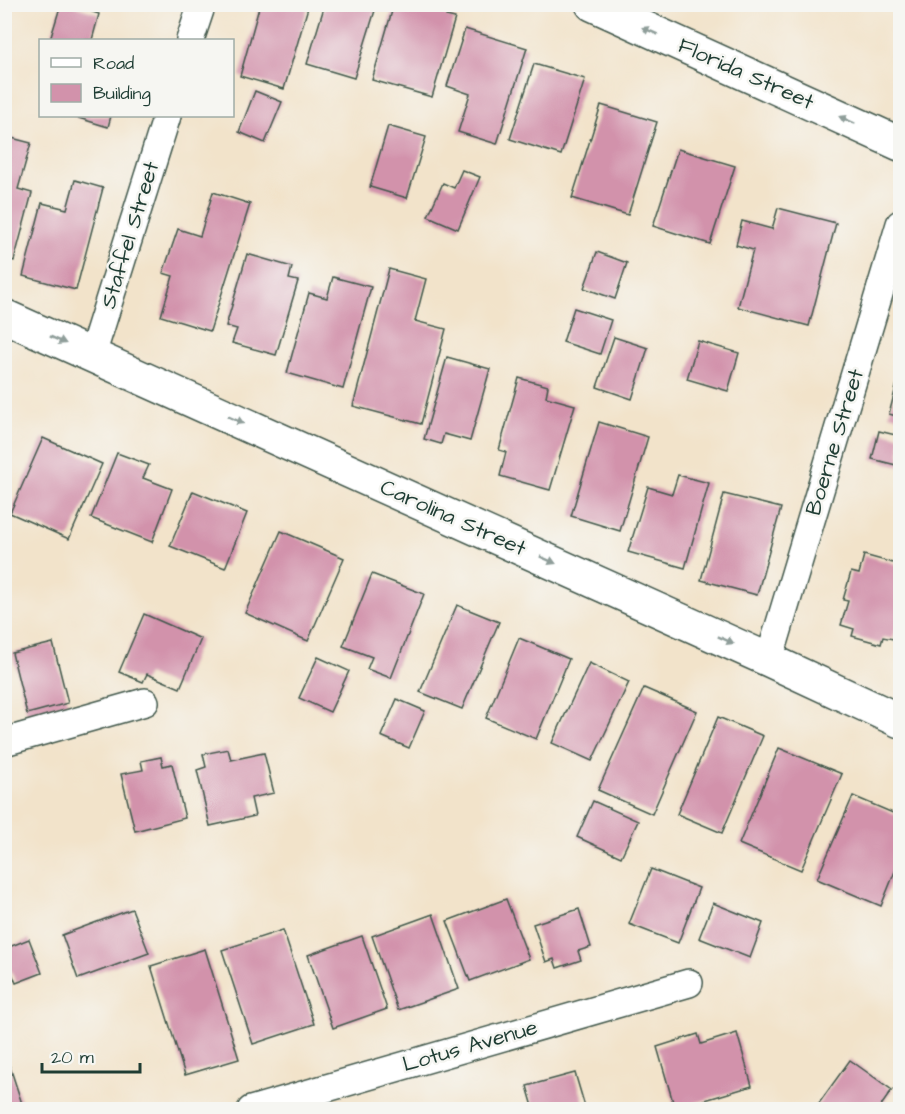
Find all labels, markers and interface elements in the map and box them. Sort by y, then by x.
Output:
one-way arrow [641,26,659,36]
street label: Florida Street [673,30,819,118]
legend [39,39,234,117]
text: Road [93,51,134,76]
text: Building [93,81,151,107]
one-way arrow [839,116,856,125]
street label: Staffel Street [93,158,167,312]
one-way arrow [49,336,67,345]
street label: Boerne Street [798,365,872,519]
one-way arrow [227,415,245,425]
street label: Carolina Street [375,472,531,564]
one-way arrow [539,556,556,565]
one-way arrow [717,636,734,645]
street label: Lotus Avenue [399,1012,541,1080]
scale bar [42,1036,140,1074]
text: 20 m [51,1045,94,1070]

